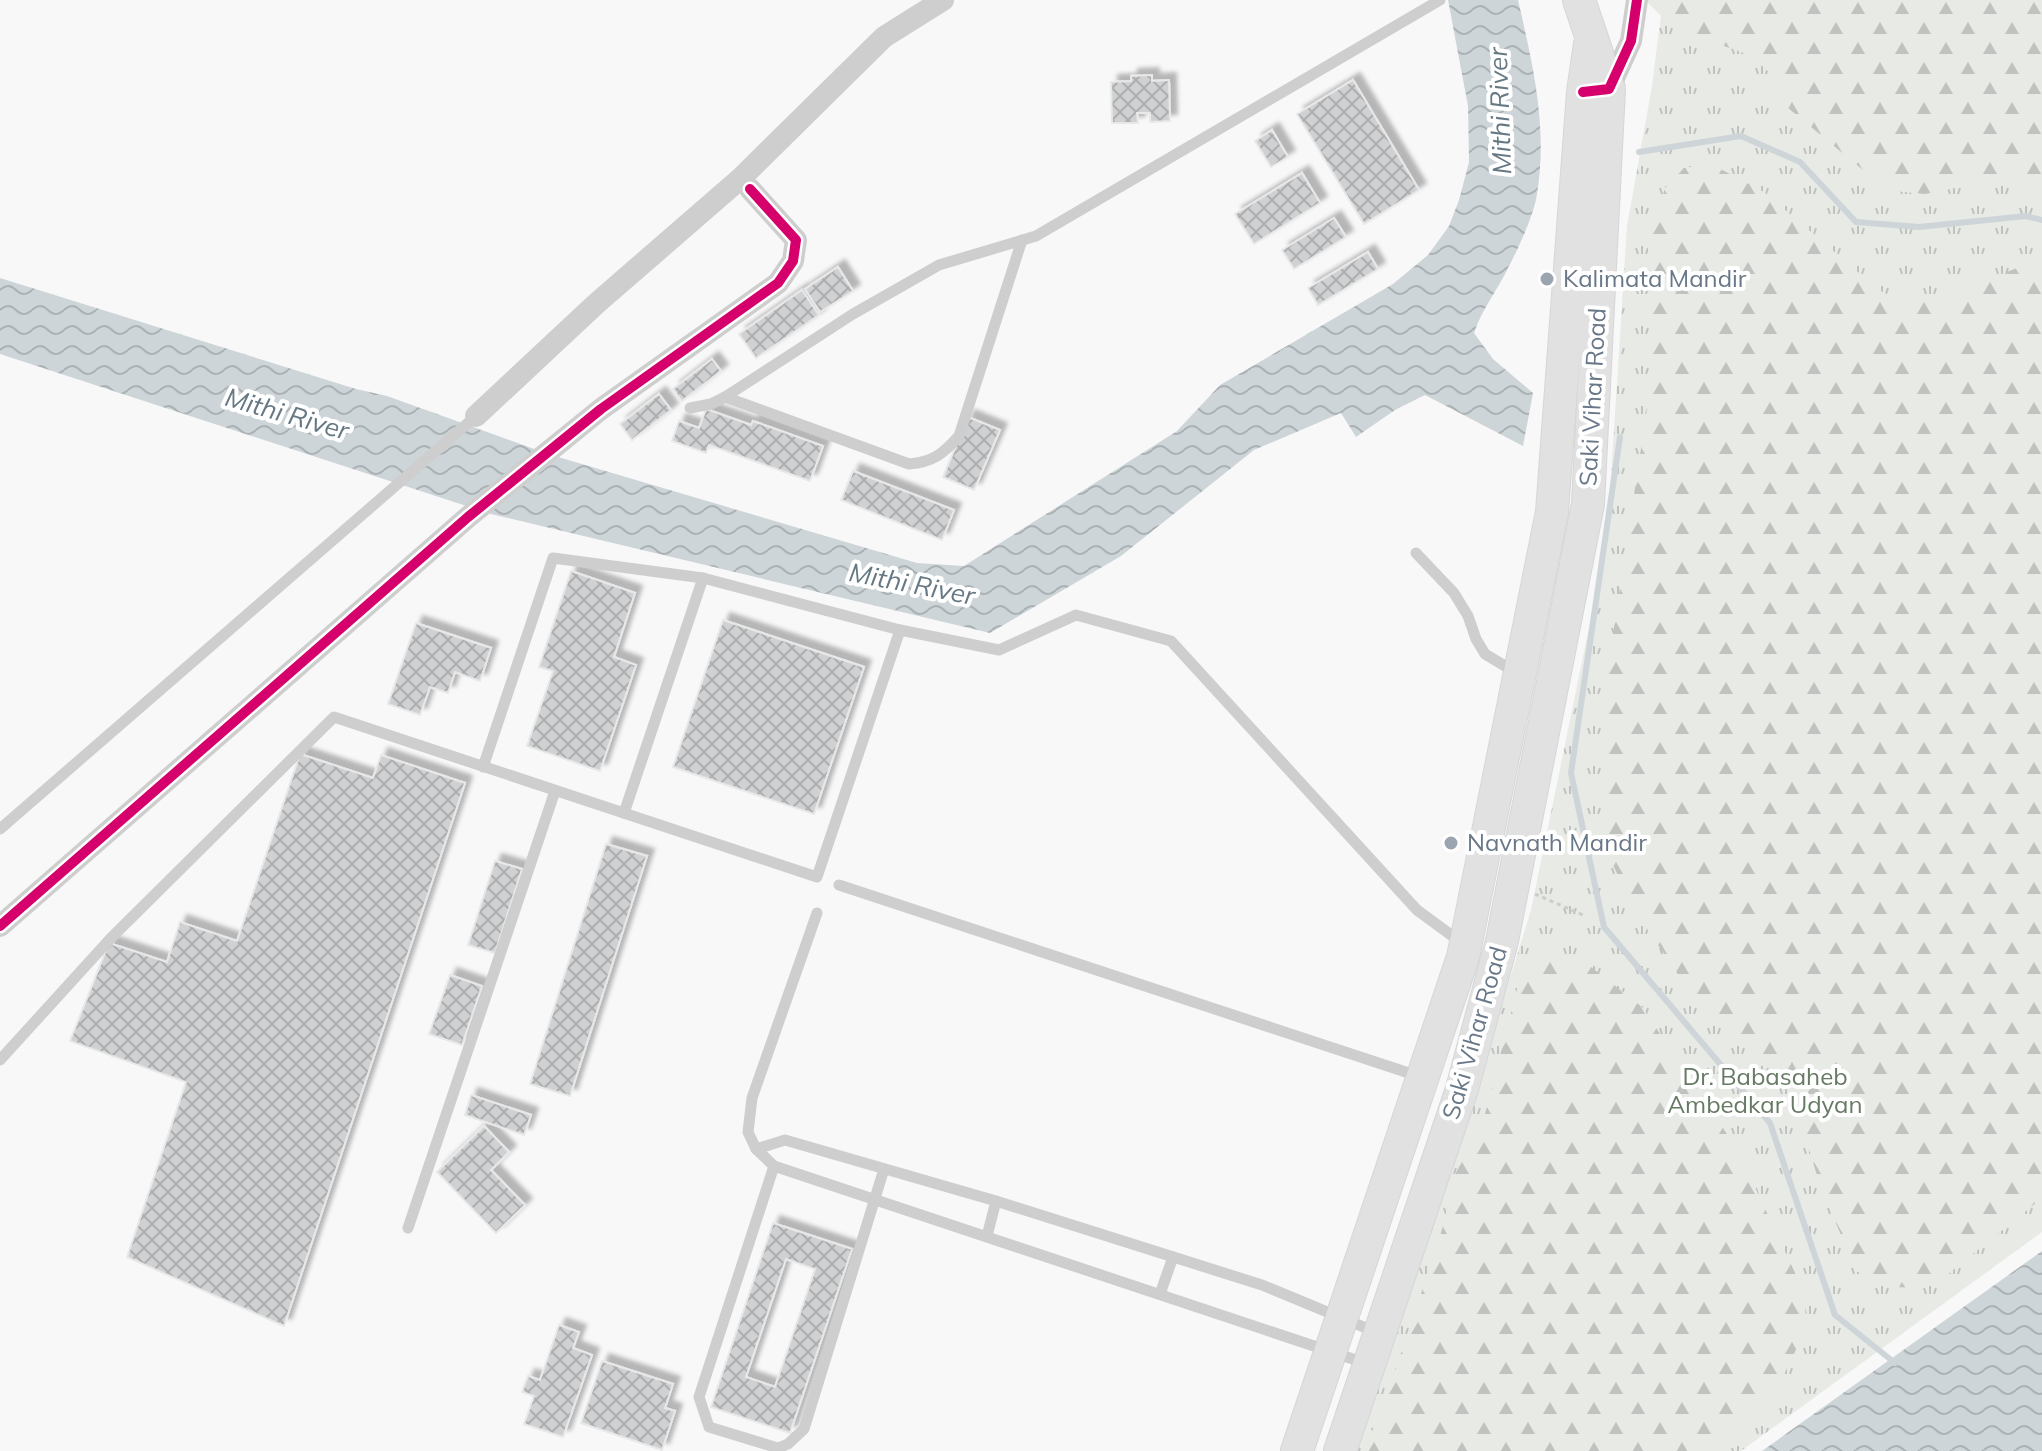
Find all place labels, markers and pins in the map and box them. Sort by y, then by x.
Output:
place label: Kalimata Mandir [1563,263,1747,293]
marker: Kalimata Mandir [1538,270,1556,288]
place label: Navnath Mandir [1467,827,1647,857]
marker: Navnath Mandir [1442,834,1460,852]

